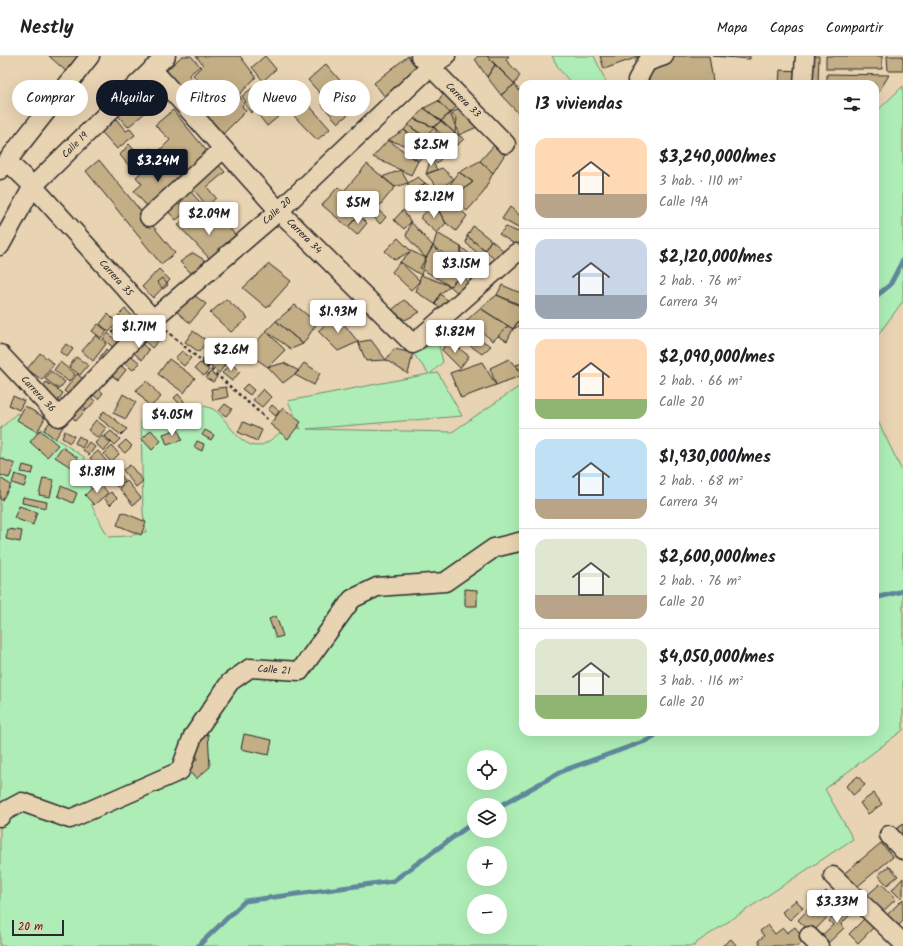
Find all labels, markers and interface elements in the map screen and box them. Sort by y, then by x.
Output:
text: Nestly [20,13,74,43]
text: Mapa [717,17,748,39]
text: Capas [770,17,804,39]
text: Compartir [826,17,883,39]
street label: Carrera 33 [441,78,485,122]
chip: Comprar [12,80,88,116]
chip: Alquilar [96,80,168,116]
chip: Filtros [176,80,240,116]
chip: Nuevo [248,80,311,116]
chip: Piso [319,80,370,116]
text: 13 viviendas [535,91,623,118]
icon: filters [841,93,863,115]
street label: Calle 19 [58,128,92,162]
pin: $2.5M [403,133,459,167]
text: $2.5M [414,135,448,156]
text: $3,240,000/mes [659,144,776,171]
pin: $3.24M [125,149,191,183]
text: $3.24M [137,151,179,172]
icon: home [567,154,615,202]
text: 3 hab. · 110 m² [659,171,742,192]
pin: $2.12M [401,185,467,219]
text: $2.12M [414,187,454,208]
pin: $5M [339,191,377,225]
text: Calle 19A [659,192,709,213]
street label: Calle 20 [259,193,295,229]
text: $5M [346,193,370,214]
pin: $2.09M [176,202,242,236]
text: $2.09M [188,204,230,225]
street label: Carrera 34 [282,214,326,258]
text: $2,120,000/mes [659,244,773,271]
pin: $3.15M [428,252,494,286]
text: $3.15M [442,254,480,275]
icon: home [567,255,615,303]
street label: Carrera 35 [95,256,137,301]
text: 2 hab. · 76 m² [659,271,741,292]
text: Carrera 34 [659,292,718,313]
pin: $1.93M [305,300,371,334]
text: $1.93M [319,302,357,323]
pin: $1.71M [106,315,172,349]
text: $1.71M [122,317,156,338]
pin: $1.82M [422,320,488,354]
text: $1.82M [435,322,475,343]
pin: $2.6M [203,338,259,372]
text: $2.6M [213,340,249,361]
text: $2,090,000/mes [659,344,775,371]
icon: home [567,355,615,403]
text: 2 hab. · 66 m² [659,371,742,392]
street label: Carrera 36 [17,372,59,416]
text: Calle 20 [659,392,704,413]
pin: $4.05M [139,403,205,437]
text: $4.05M [152,405,192,426]
text: $1,930,000/mes [659,444,771,471]
icon: home [567,455,615,503]
pin: $1.81M [64,460,130,494]
text: $1.81M [79,462,115,483]
text: 2 hab. · 68 m² [659,471,743,492]
text: Carrera 34 [659,492,718,513]
text: $2,600,000/mes [659,544,776,571]
icon: home [567,555,615,603]
text: 2 hab. · 76 m² [659,571,741,592]
text: Calle 20 [659,592,704,613]
text: $4,050,000/mes [659,644,774,671]
icon: home [567,655,615,703]
street label: Calle 21 [257,661,291,679]
text: 3 hab. · 116 m² [659,671,743,692]
text: Calle 20 [659,692,704,713]
map controls [467,750,507,934]
button: locate [467,750,507,790]
button: layers [467,798,507,838]
button: + [467,846,507,886]
pin: $3.33M [804,890,870,924]
text: $3.33M [816,892,858,913]
button: − [467,894,507,934]
scale bar [12,918,64,937]
text: 20 m [18,918,43,936]

